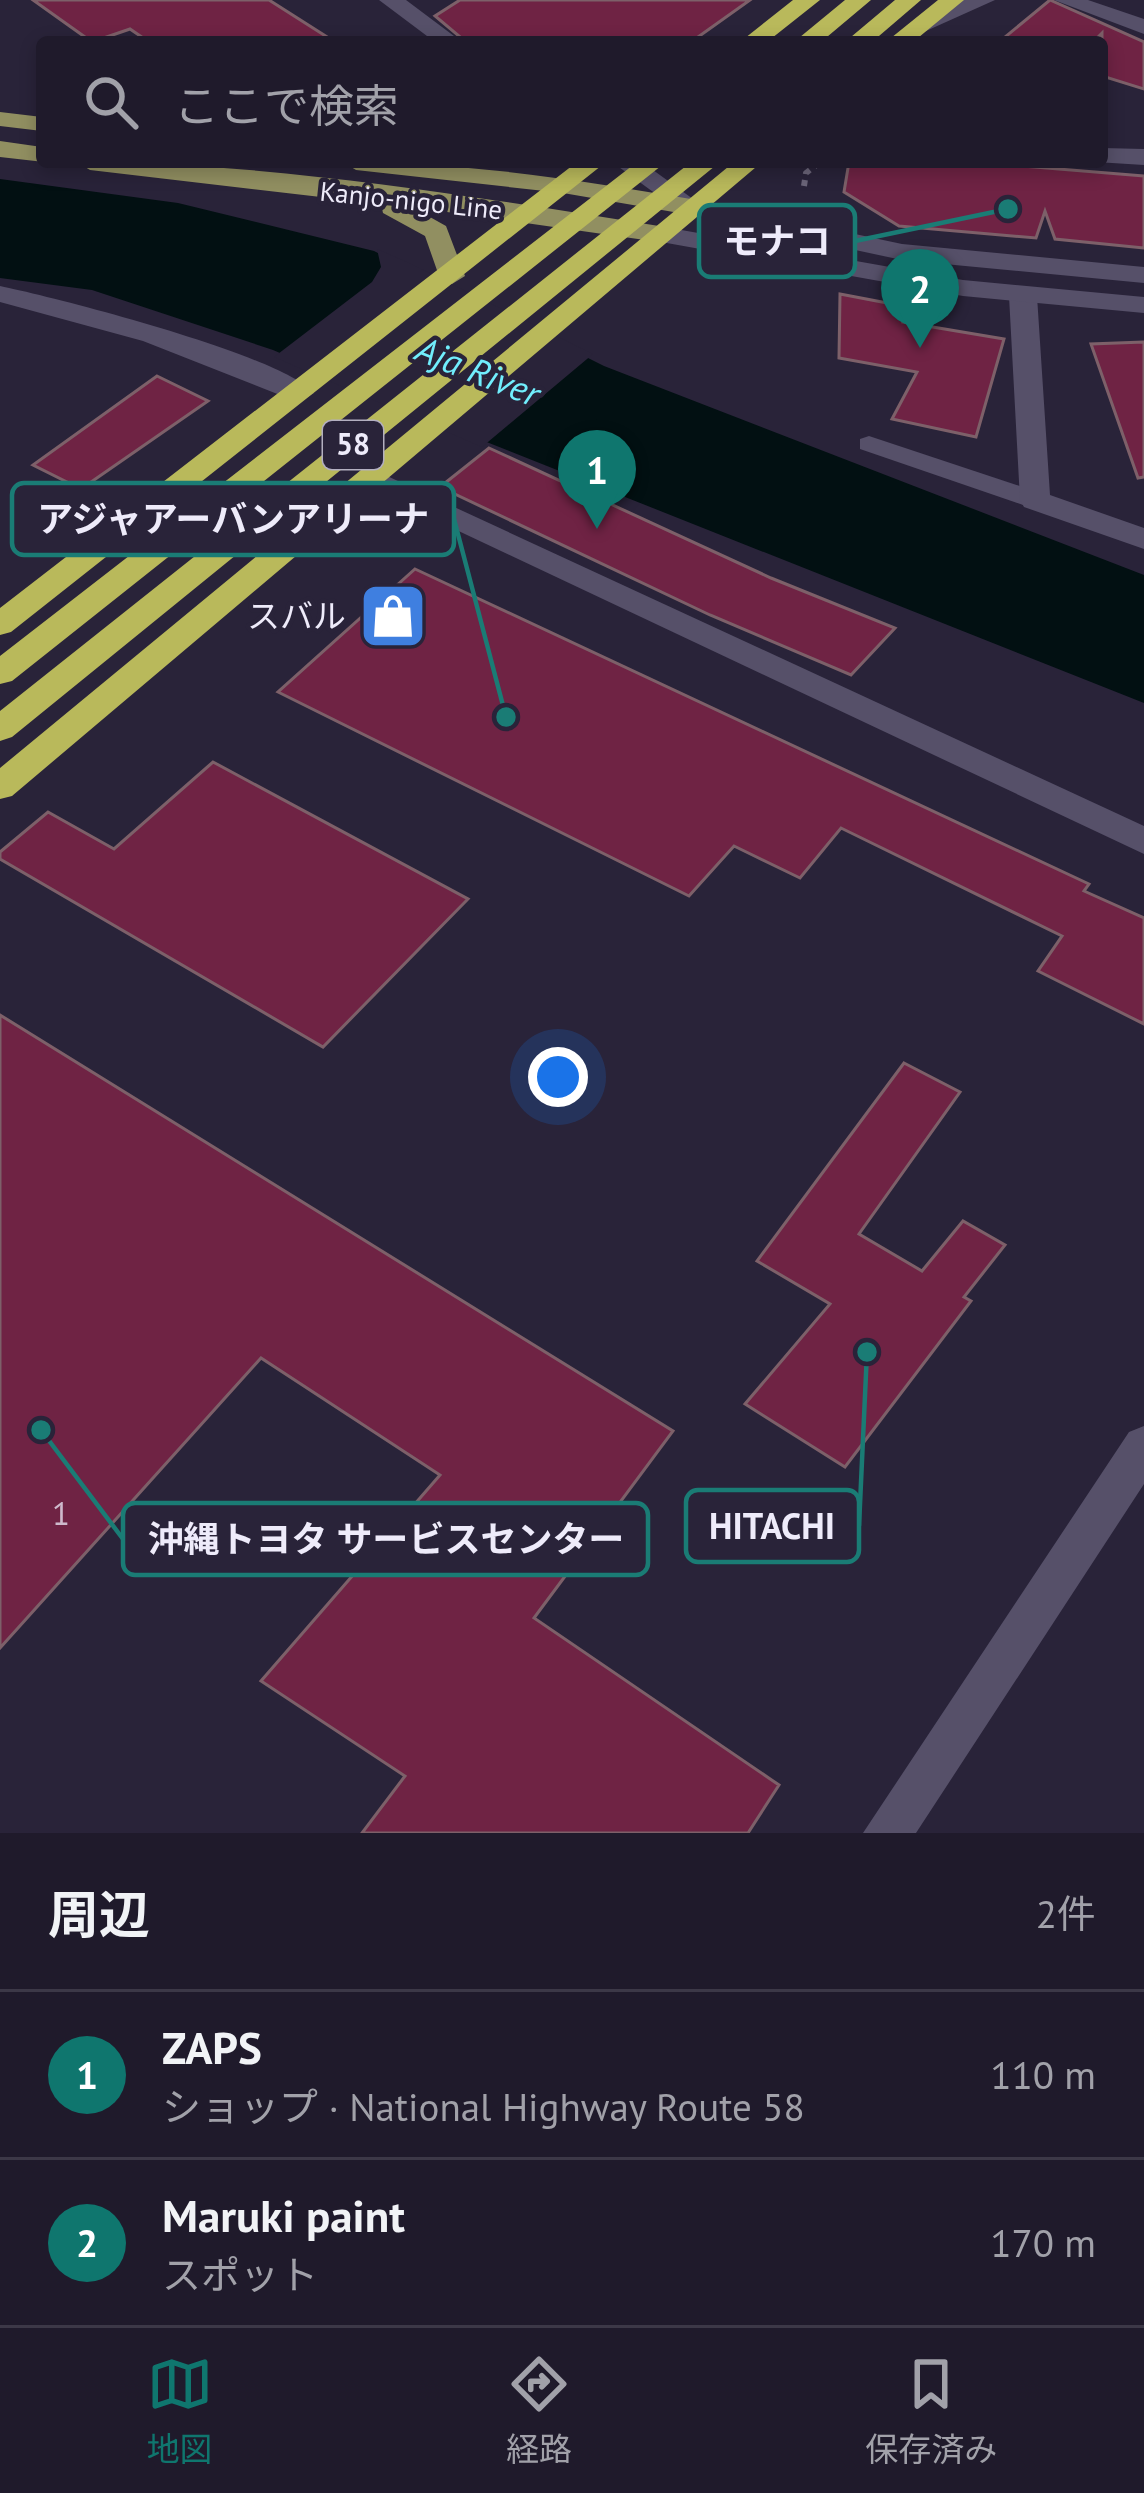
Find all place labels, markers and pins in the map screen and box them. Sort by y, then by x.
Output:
callout: モナコ [699,205,855,277]
pin: 2 [881,249,959,348]
pin: 1 [558,430,636,529]
callout: アジャアーバンアリーナ [12,483,454,555]
shop icon: スバル [358,581,428,651]
place label: スバル [247,594,346,637]
callout: HITACHI [686,1490,859,1562]
callout: 沖縄トヨタ サービスセンター [123,1503,648,1575]

